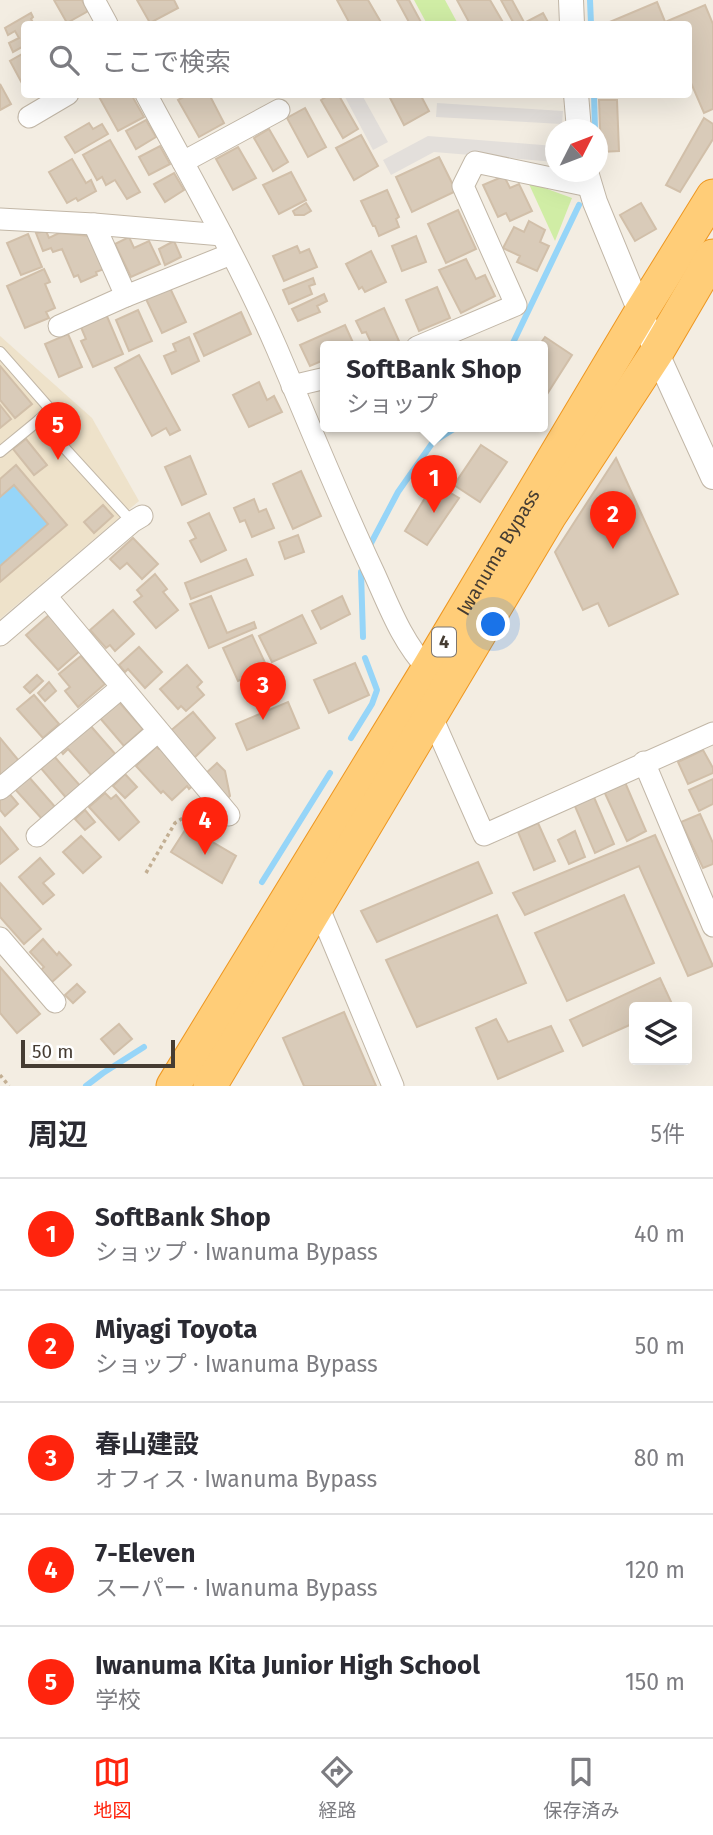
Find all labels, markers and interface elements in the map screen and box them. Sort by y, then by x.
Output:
search box [21,21,692,98]
icon: search [45,41,83,79]
text: ここで検索 [101,47,231,78]
north arrow [545,119,608,182]
popup [320,341,548,432]
text: SoftBank Shop [346,354,522,385]
text: ショップ [346,390,438,418]
pin: 5 [35,402,81,460]
pin: 1 [411,455,457,513]
street label: Iwanuma Bypass [451,485,544,619]
pin: 2 [590,491,636,549]
your location [476,607,510,641]
road number: 4 [432,628,456,656]
pin: 3 [240,662,286,720]
pin: 4 [182,797,228,855]
map controls [629,1002,692,1065]
button: layers [629,1002,692,1065]
scale bar [21,1037,175,1069]
text: 50 m [32,1040,73,1063]
text: 周辺 [28,1117,88,1153]
text: 5件 [650,1120,685,1148]
text: SoftBank Shop [95,1202,271,1233]
text: 1 [46,1220,56,1248]
text: 40 m [634,1220,685,1248]
text: ショップ · Iwanuma Bypass [95,1238,378,1266]
text: Miyagi Toyota [95,1314,257,1345]
text: 2 [45,1332,57,1360]
text: 50 m [635,1332,685,1360]
text: ショップ · Iwanuma Bypass [95,1350,378,1378]
text: 春山建設 [95,1429,199,1460]
text: 3 [45,1444,57,1472]
text: 80 m [634,1444,685,1472]
text: オフィス · Iwanuma Bypass [95,1465,377,1493]
text: 7-Eleven [95,1538,195,1569]
text: 4 [45,1556,58,1584]
text: 120 m [625,1556,685,1584]
text: スーパー · Iwanuma Bypass [95,1574,377,1602]
text: Iwanuma Kita Junior High School [95,1650,480,1681]
text: 5 [45,1668,57,1696]
text: 150 m [625,1668,685,1696]
text: 学校 [95,1686,141,1714]
tab: 地図 [93,1753,132,1822]
tab: 経路 [318,1753,357,1822]
tab: 保存済み [543,1753,620,1822]

